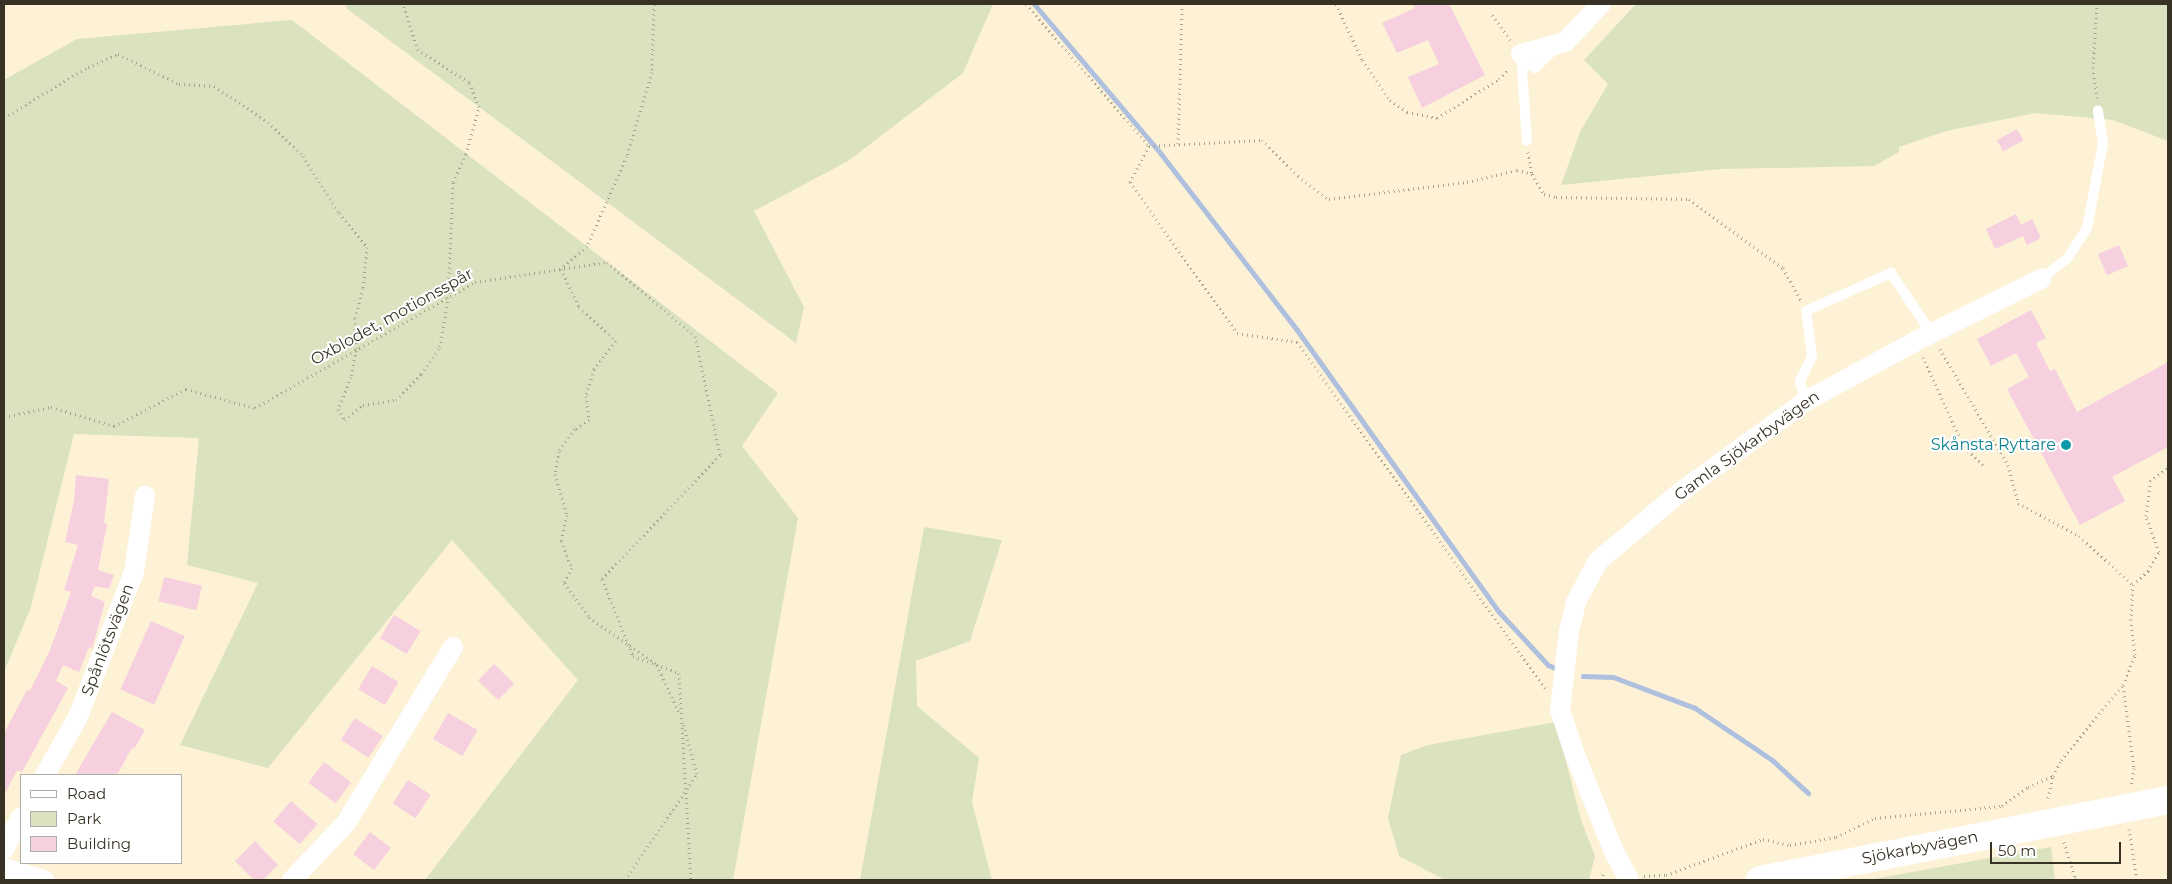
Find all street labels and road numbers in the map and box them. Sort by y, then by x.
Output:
street label: Oxblodet, motionsspår [307,264,477,370]
street label: Gamla Sjökarbyvägen [1671,387,1823,505]
street label: Spånlötsvägen [78,581,138,699]
street label: Sjökarbyvägen [1860,827,1980,869]

